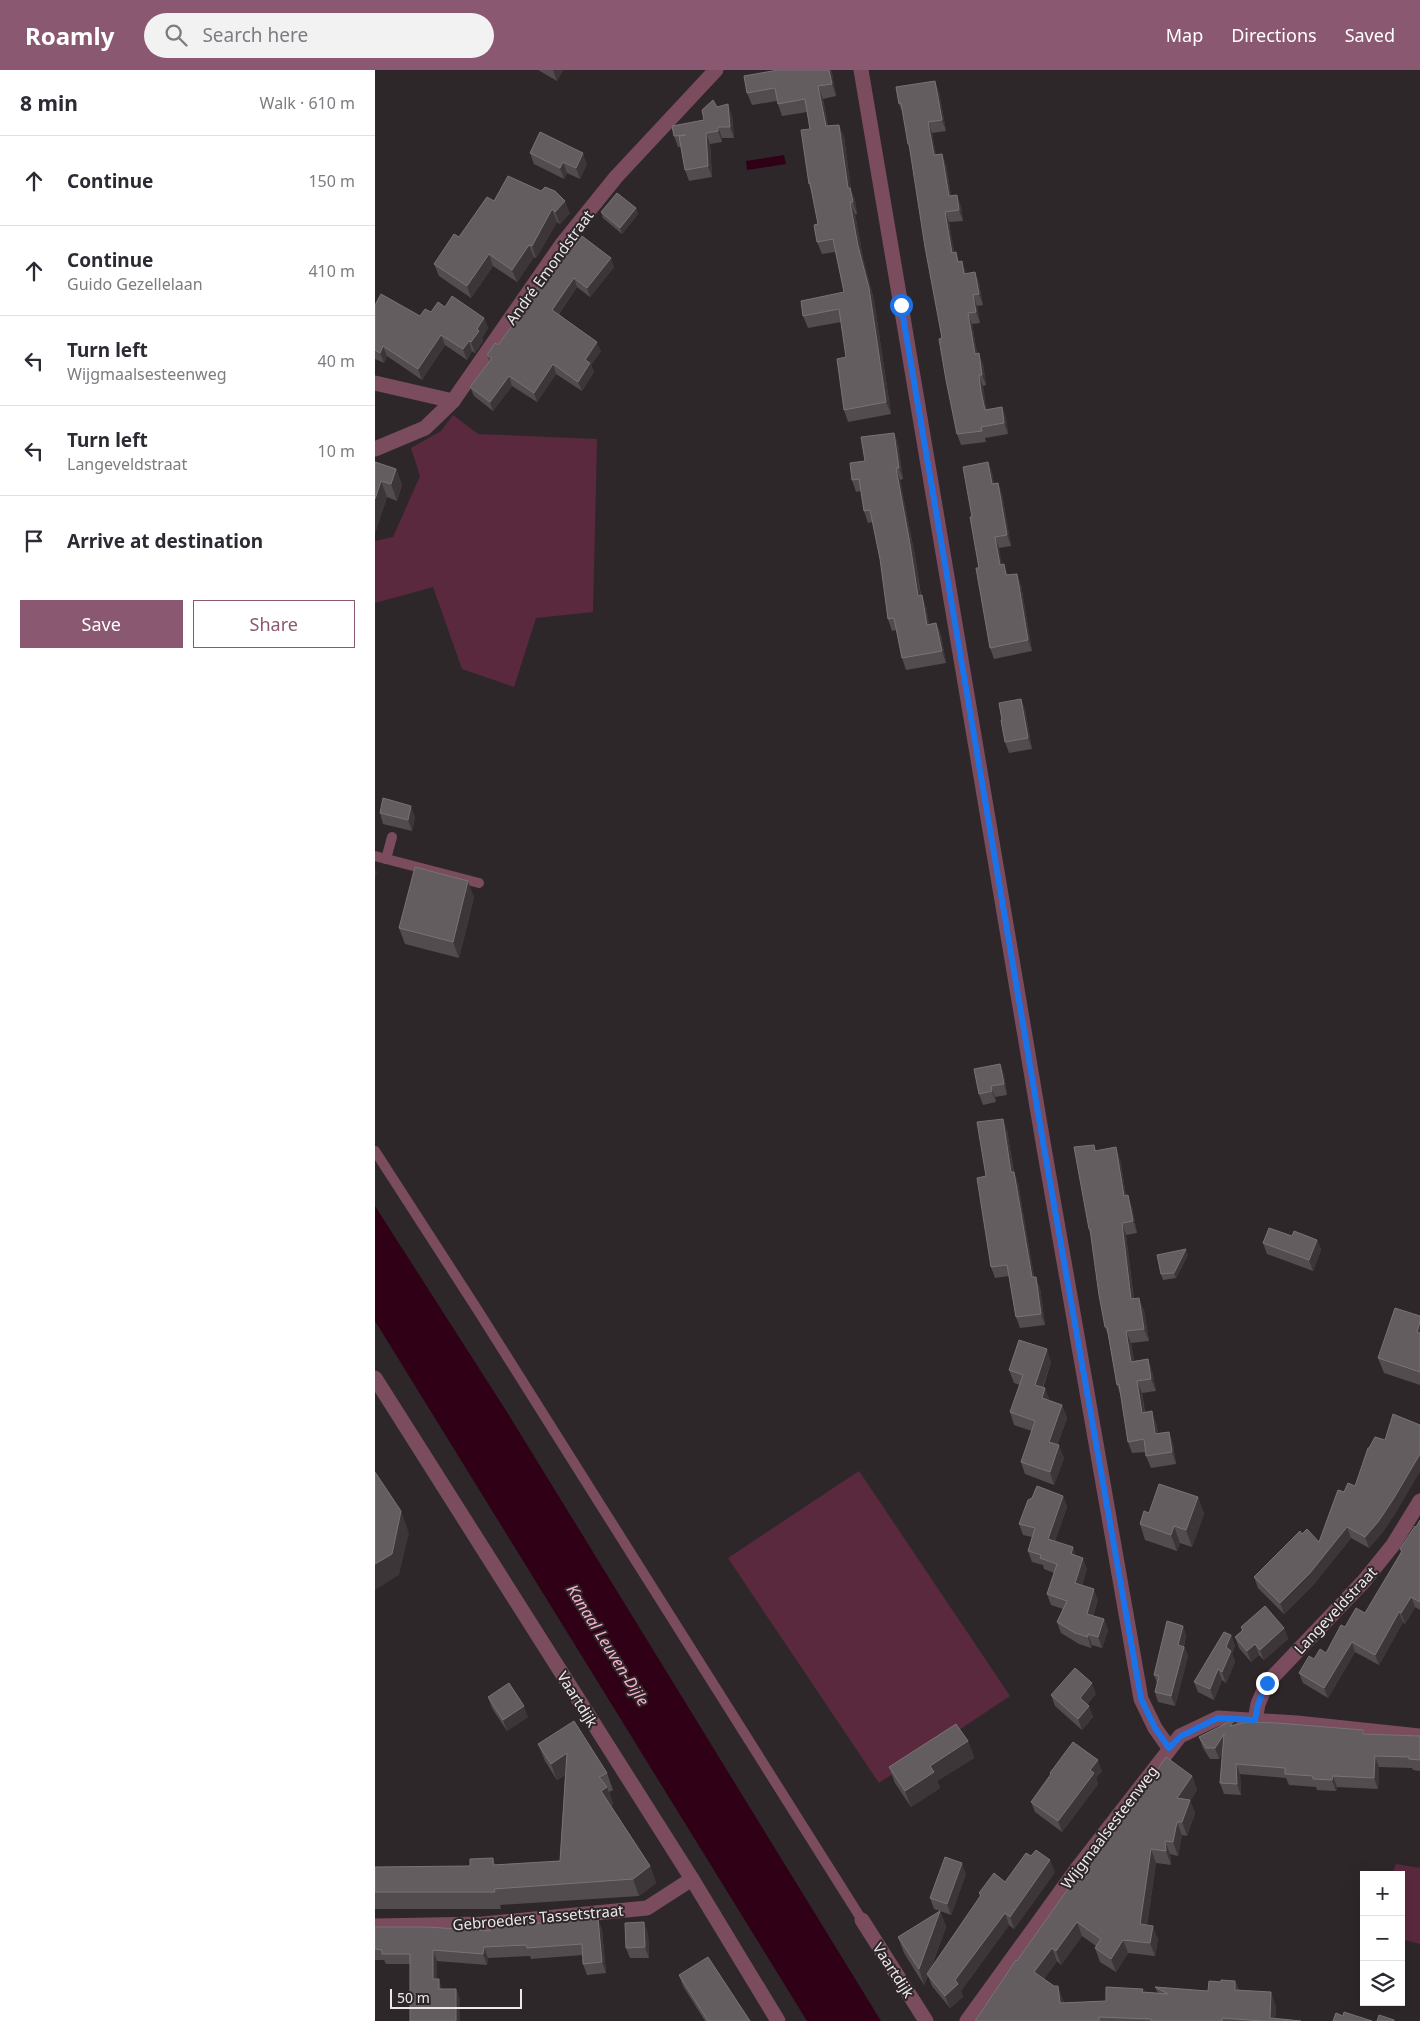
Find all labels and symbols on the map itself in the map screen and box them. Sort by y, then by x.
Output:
street label: André Emondstraat [501,205,598,328]
route start [890,294,913,317]
street label: Langeveldstraat [1289,1561,1381,1658]
water label: Kanaal Leuven-Dijle [562,1580,654,1710]
street label: Vaartdijk [553,1667,603,1731]
route end [1256,1672,1279,1695]
street label: Wijgmaalsesteenweg [1056,1761,1162,1893]
street label: Gebroeders Tassetstraat [452,1900,625,1934]
street label: Vaartdijk [869,1939,919,2001]
scale bar [390,1986,523,2009]

